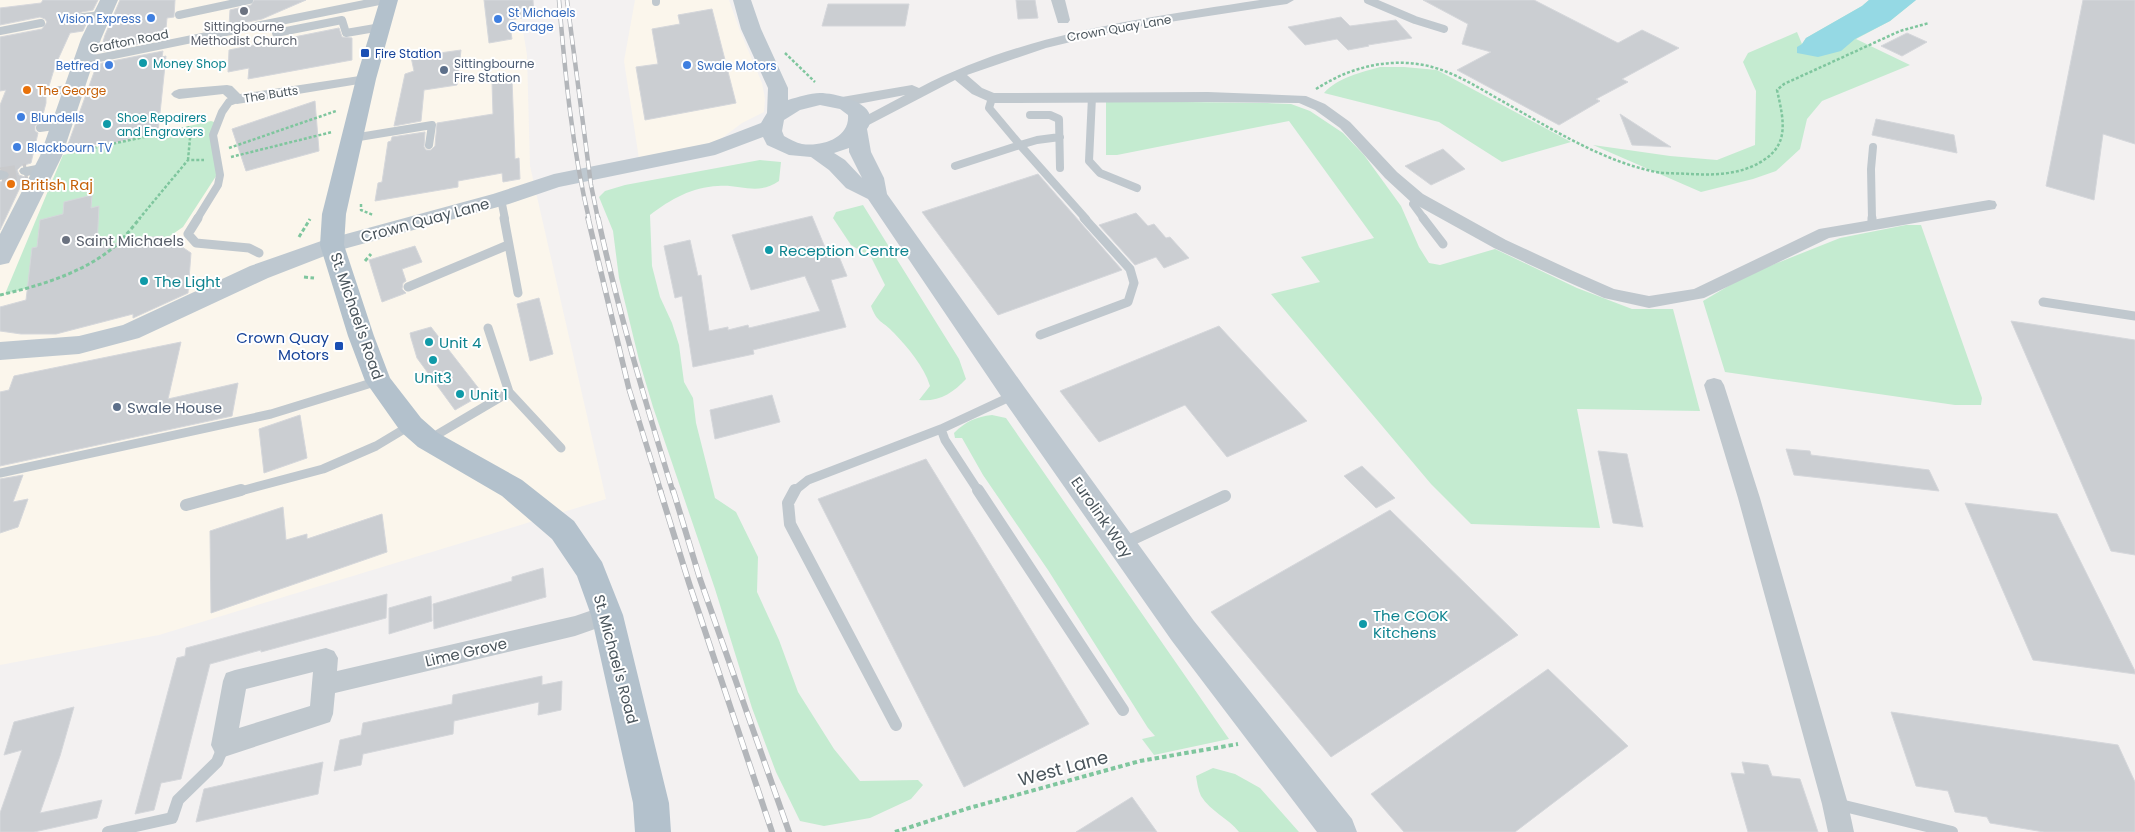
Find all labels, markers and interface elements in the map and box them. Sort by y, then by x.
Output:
place label: St Michaels Garage [508,4,576,35]
marker: Sittingbourne Methodist Church [238,5,250,17]
place label: Vision Express [58,10,141,27]
street label: Crown Quay Lane [1065,10,1173,46]
marker: Vision Express [145,12,157,24]
marker: St Michaels Garage [492,13,504,25]
place label: Sittingbourne Methodist Church [191,18,297,49]
street label: Grafton Road [88,25,170,57]
place label: Fire Station [375,45,441,62]
marker: Fire Station [359,47,371,59]
place label: Money Shop [153,55,227,72]
place label: Sittingbourne Fire Station [454,55,535,86]
place label: Betfred [56,57,99,74]
marker: Money Shop [137,57,149,69]
place label: Swale Motors [697,57,776,74]
marker: Betfred [103,59,115,71]
marker: Swale Motors [681,59,693,71]
marker: Sittingbourne Fire Station [438,64,450,76]
street label: The Butts [243,81,299,107]
place label: The George [37,82,106,99]
marker: The George [21,84,33,96]
place label: Blundells [31,109,84,126]
place label: Shoe Repairers and Engravers [117,109,207,140]
marker: Blundells [15,111,27,123]
marker: Shoe Repairers and Engravers [101,118,113,130]
place label: Blackbourn TV [27,139,112,156]
marker: Blackbourn TV [11,141,23,153]
place label: British Raj [21,174,93,195]
marker: British Raj [5,178,17,190]
street label: Crown Quay Lane [358,193,492,247]
place label: Saint Michaels [76,230,184,251]
marker: Saint Michaels [60,234,72,246]
place label: Reception Centre [779,240,909,261]
marker: Reception Centre [763,244,775,256]
street label: St. Michael's Road [325,250,389,382]
place label: The Light [154,271,220,292]
marker: The Light [138,275,150,287]
place label: Crown Quay Motors [236,327,330,365]
place label: Unit 4 [439,332,481,353]
marker: Unit 4 [423,336,435,348]
marker: Crown Quay Motors [333,340,345,352]
marker: Unit3 [427,354,439,366]
place label: Unit3 [414,367,452,388]
place label: Unit 1 [470,384,508,405]
marker: Unit 1 [454,388,466,400]
place label: Swale House [127,397,222,418]
marker: Swale House [111,401,123,413]
street label: Eurolink Way [1066,472,1138,562]
street label: St. Michael's Road [589,592,643,726]
place label: The COOK Kitchens [1373,605,1448,643]
marker: The COOK Kitchens [1357,618,1369,630]
street label: Lime Grove [423,632,509,672]
street label: West Lane [1015,744,1111,792]

